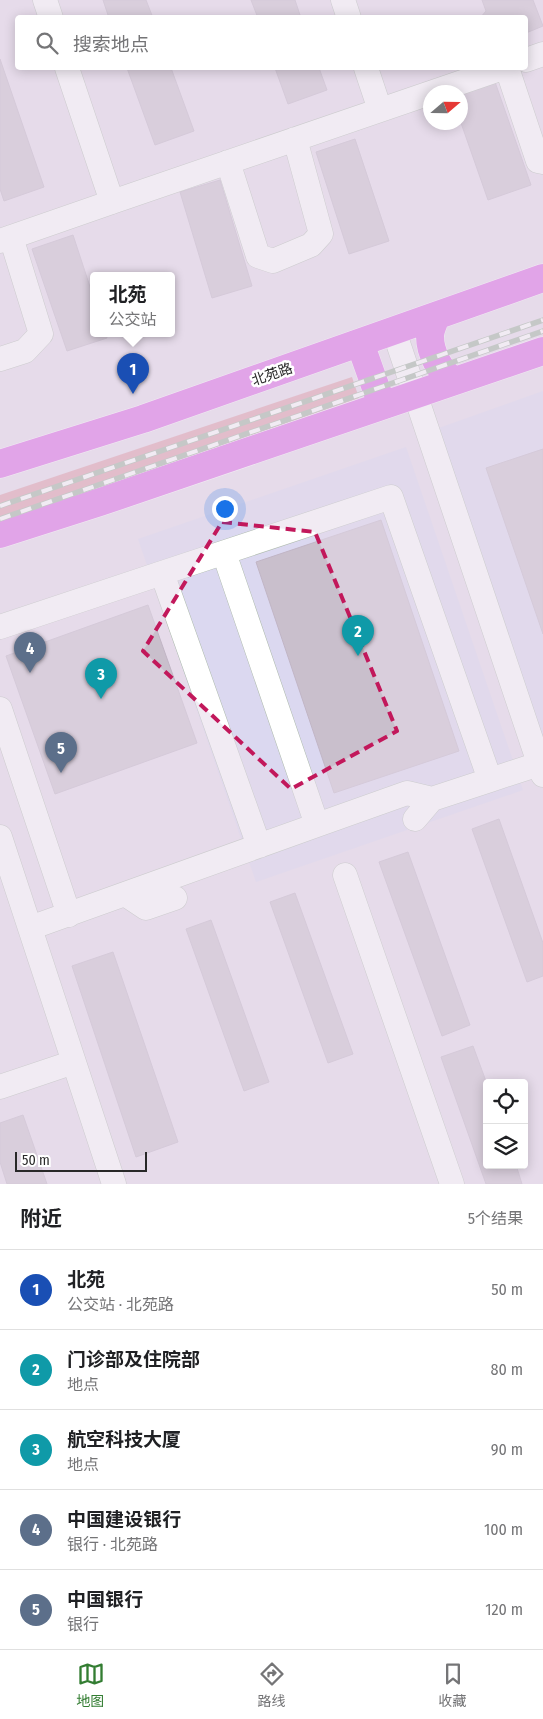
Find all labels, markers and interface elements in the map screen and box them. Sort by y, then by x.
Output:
search box [15,15,528,70]
icon: search [33,29,61,57]
text: 搜索地点 [73,33,149,56]
north arrow [423,85,468,130]
popup [90,272,175,337]
text: 北苑 [108,283,147,306]
text: 公交站 [108,310,157,329]
pin: 1 [117,353,149,394]
street label: 北苑路 [250,360,295,389]
your location [212,496,238,522]
pin: 2 [342,615,374,656]
pin: 4 [14,632,46,673]
pin: 3 [85,658,117,699]
pin: 5 [45,732,77,773]
map controls [483,1079,528,1169]
button: locate [483,1079,528,1124]
button: layers [483,1124,528,1169]
scale bar [15,1149,148,1172]
text: 50 m [22,1152,50,1169]
text: 附近 [20,1206,62,1232]
text: 5个结果 [468,1209,523,1228]
text: 北苑 [67,1268,105,1291]
text: 1 [33,1280,39,1299]
text: 50 m [491,1280,523,1299]
text: 公交站 · 北苑路 [67,1295,174,1314]
text: 门诊部及住院部 [67,1348,200,1371]
text: 2 [32,1360,40,1379]
text: 80 m [491,1360,523,1379]
text: 地点 [67,1375,99,1394]
text: 航空科技大厦 [67,1428,181,1451]
text: 3 [32,1440,40,1459]
text: 90 m [491,1440,523,1459]
text: 地点 [67,1455,99,1474]
text: 中国建设银行 [67,1508,181,1531]
text: 4 [32,1520,40,1539]
text: 100 m [484,1520,523,1539]
text: 银行 · 北苑路 [67,1535,158,1554]
text: 中国银行 [67,1588,143,1611]
text: 5 [32,1600,40,1619]
text: 120 m [485,1600,523,1619]
text: 银行 [67,1615,99,1634]
tab: 地图 [77,1660,105,1710]
tab: 路线 [258,1660,286,1710]
tab: 收藏 [439,1660,467,1710]

